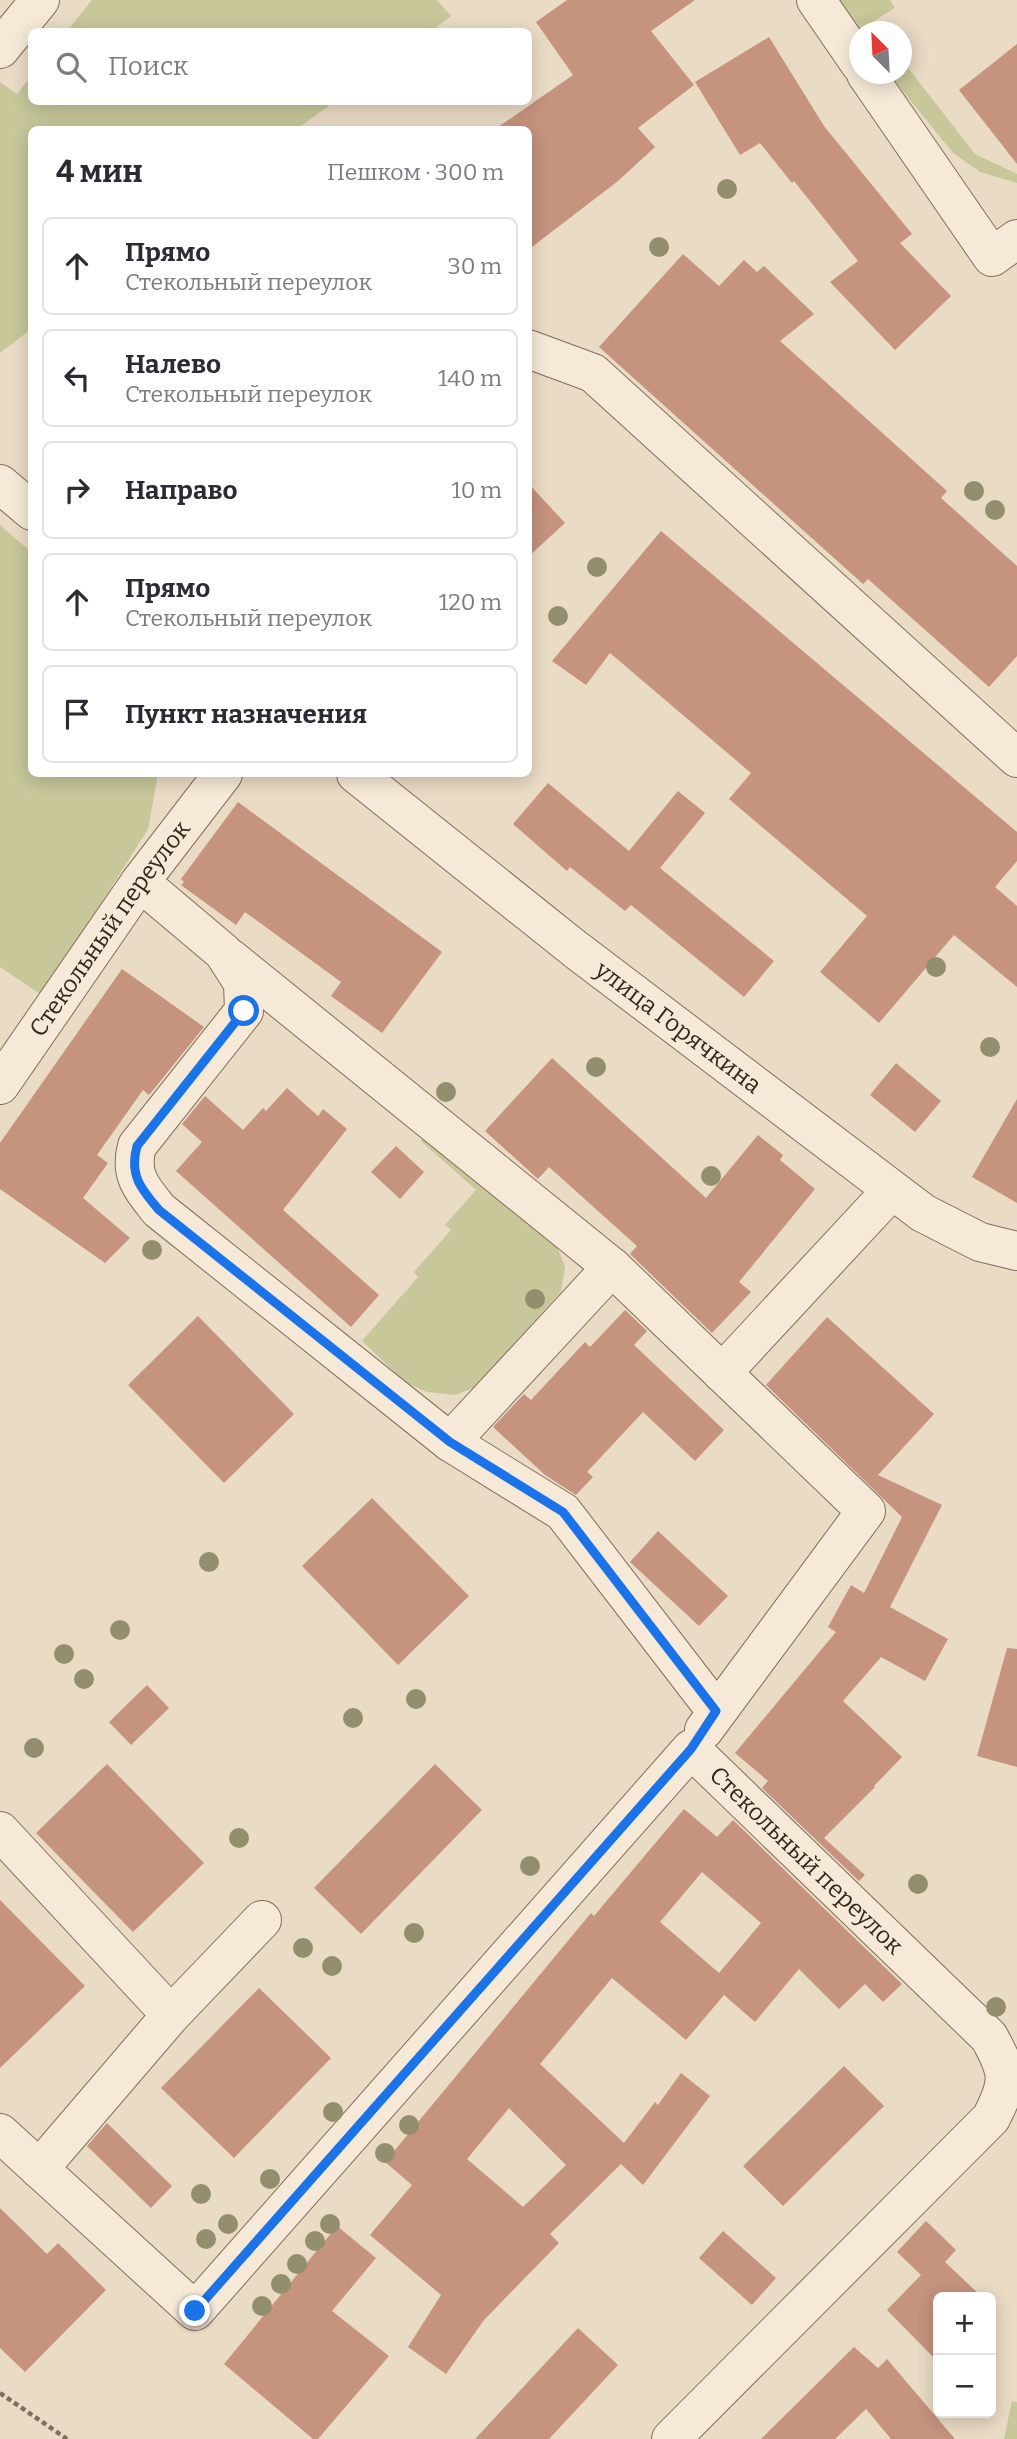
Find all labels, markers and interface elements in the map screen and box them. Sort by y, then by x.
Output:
north arrow [849,21,912,84]
search box [28,28,532,105]
icon: search [52,48,90,86]
text: Поиск [108,51,188,82]
text: 4 мин [56,154,143,190]
text: Пешком · 300 m [327,158,504,186]
text: Прямо [125,237,210,268]
icon: ahead [58,247,96,285]
text: 30 m [448,252,502,280]
text: Стекольный переулок [125,268,372,296]
text: Налево [125,349,221,380]
icon: left [58,359,96,397]
text: 140 m [438,364,502,392]
text: Стекольный переулок [125,380,372,408]
icon: right [58,471,96,509]
text: Направо [125,475,238,506]
text: 10 m [451,476,502,504]
text: Прямо [125,573,210,604]
icon: ahead [58,583,96,621]
text: 120 m [439,588,502,616]
text: Стекольный переулок [125,604,372,632]
icon: arrive [58,695,96,733]
text: Пункт назначения [125,699,367,730]
street label: Стекольный переулок [24,815,196,1042]
street label: улица Горячкина [589,955,767,1099]
route start [228,995,259,1026]
street label: Стекольный переулок [704,1761,909,1960]
map controls [933,2292,996,2418]
button: + [933,2292,996,2355]
route end [179,2295,210,2326]
button: − [933,2355,996,2418]

